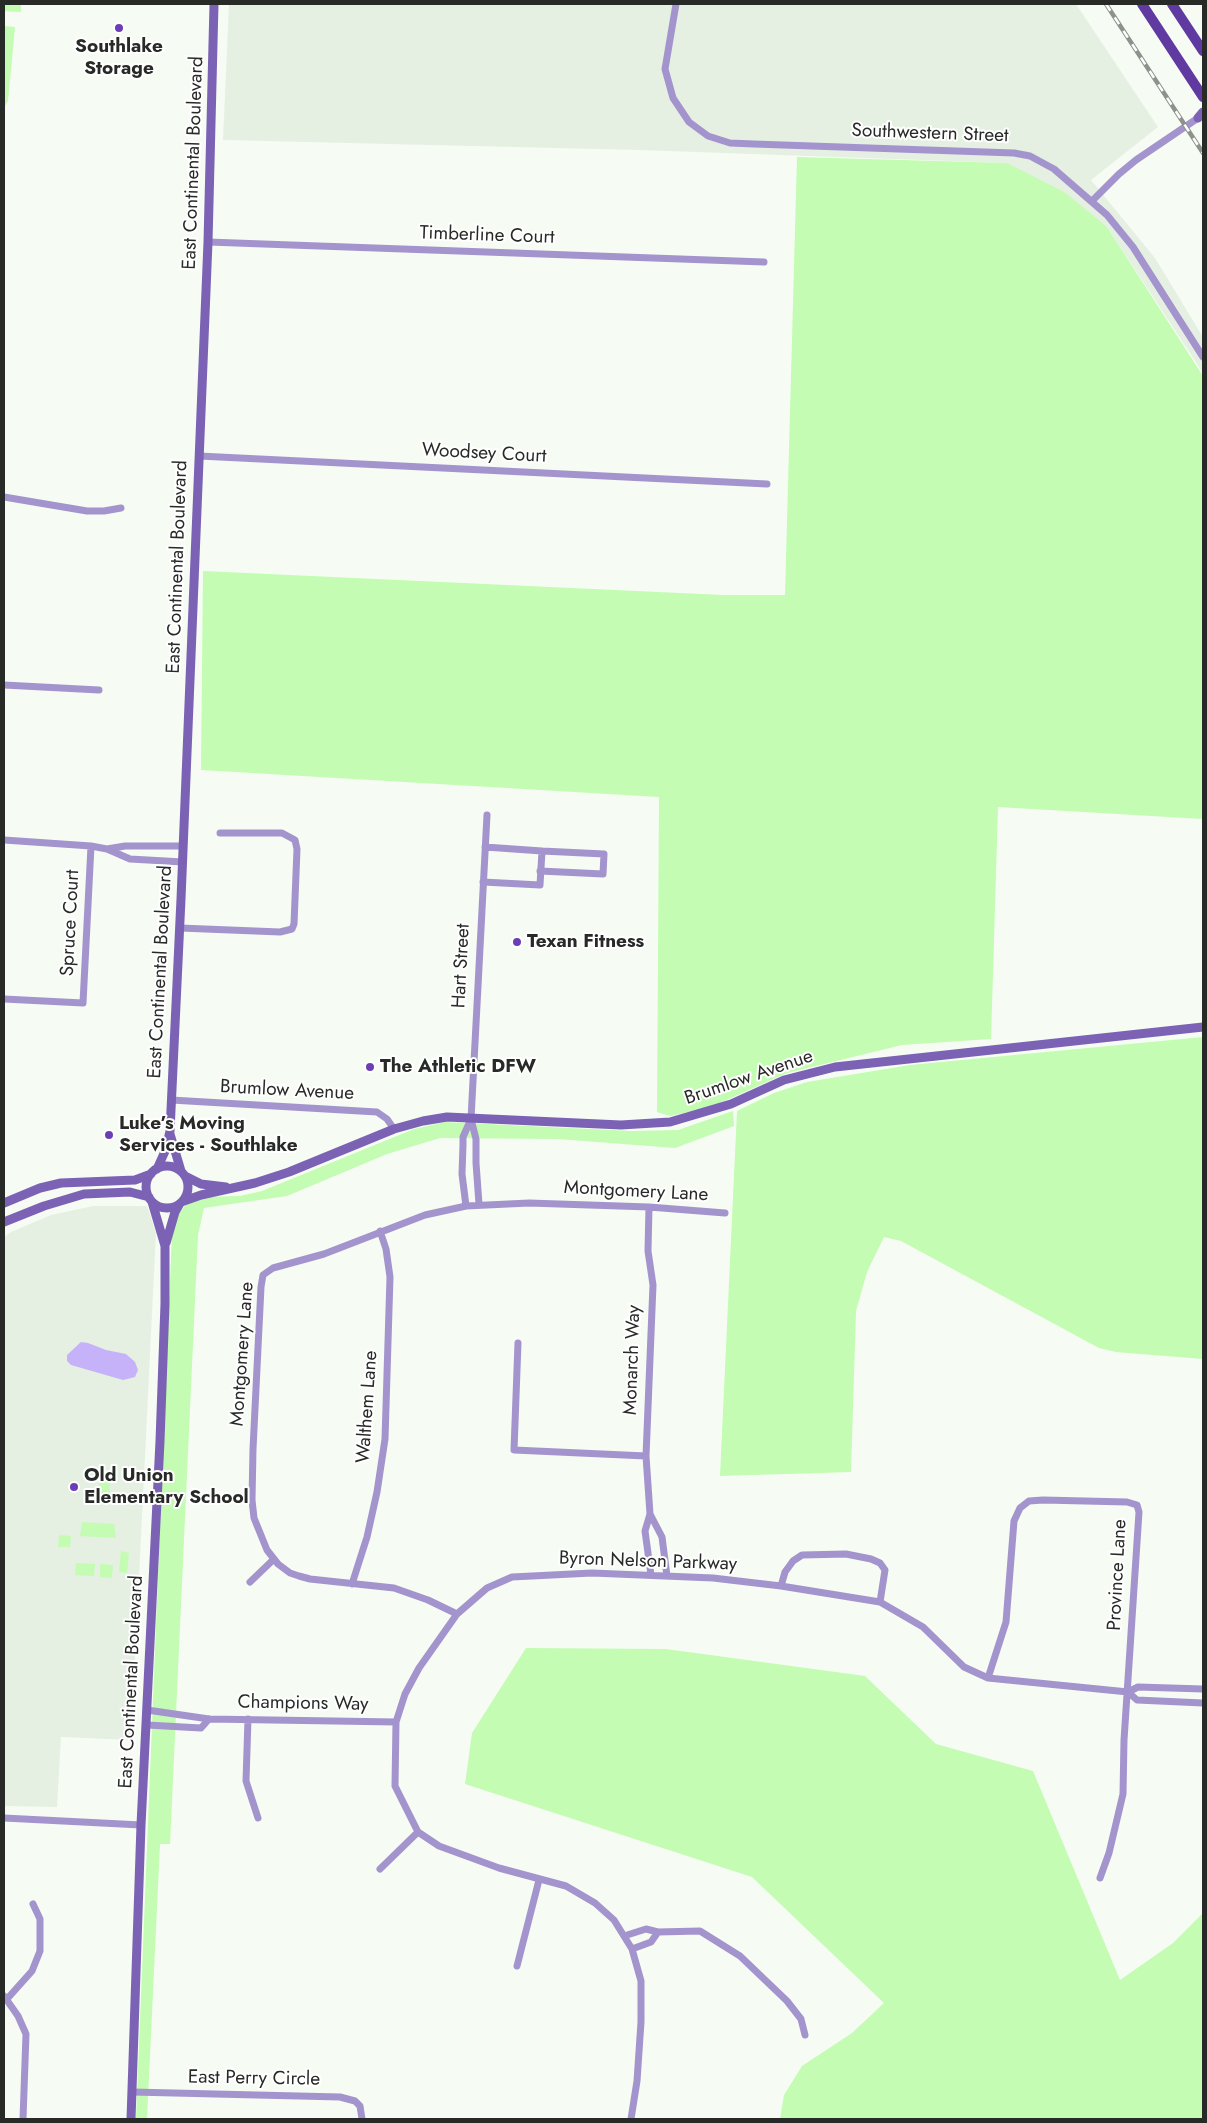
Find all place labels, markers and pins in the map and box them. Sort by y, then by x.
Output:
marker: Southlake Storage [113,22,125,34]
place label: Southlake Storage [75,36,163,80]
place label: Texan Fitness [527,931,644,953]
marker: Texan Fitness [511,936,523,948]
place label: The Athletic DFW [380,1056,536,1078]
marker: The Athletic DFW [364,1061,376,1073]
place label: Luke’s Moving Services - Southlake [119,1113,298,1157]
marker: Luke’s Moving Services - Southlake [103,1129,115,1141]
place label: Old Union Elementary School [84,1465,249,1509]
marker: Old Union Elementary School [68,1481,80,1493]

